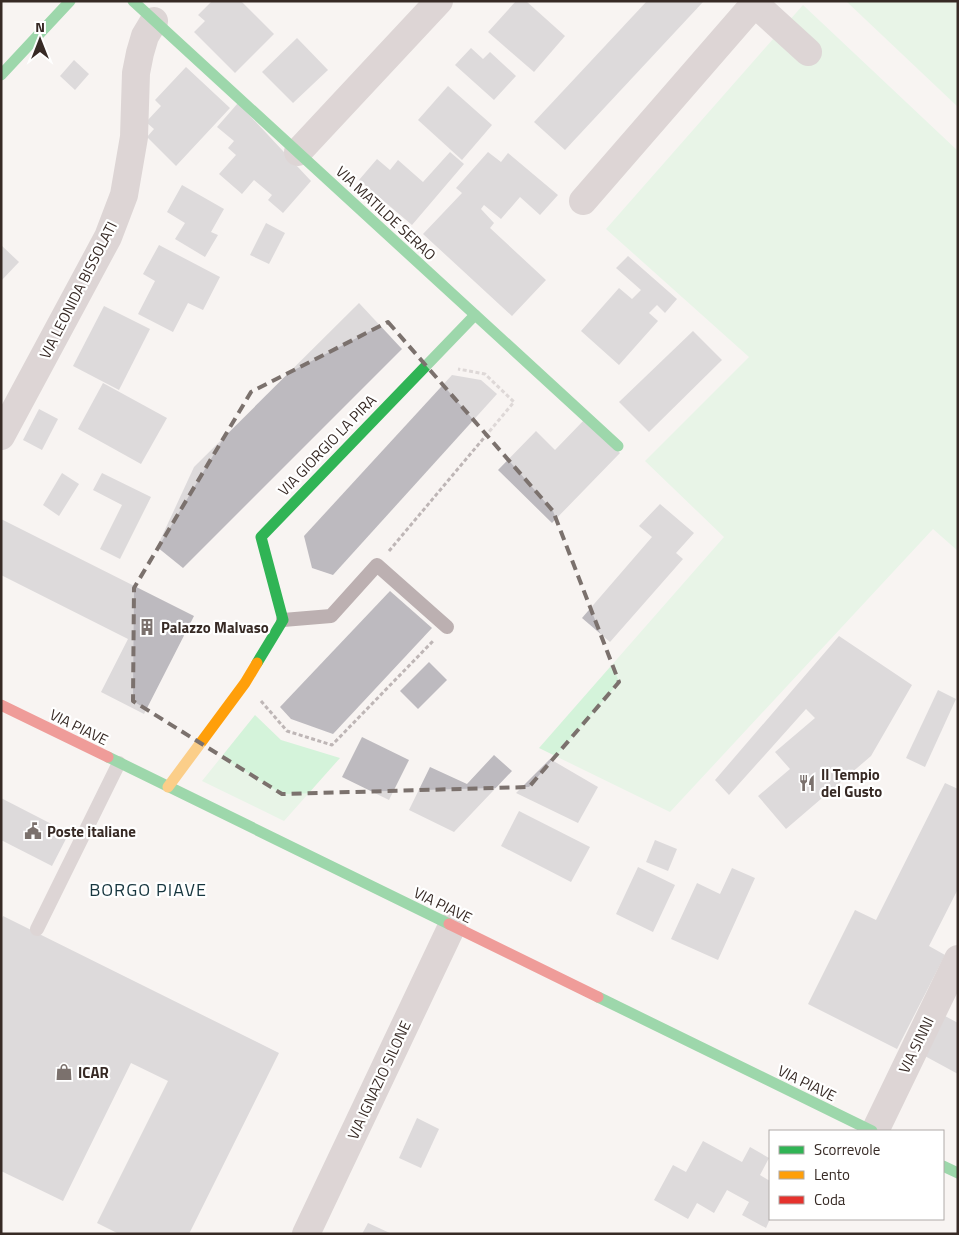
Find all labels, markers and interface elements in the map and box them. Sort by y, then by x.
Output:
north arrow [15,15,65,65]
text: N [35,16,45,37]
street label: VIA MATILDE SERAO [331,160,441,266]
street label: VIA LEONIDA BISSOLATI [33,217,123,363]
street label: VIA GIORGIO LA PIRA [273,389,381,501]
place label: Palazzo Malvaso [161,616,269,639]
building icon: Palazzo Malvaso [137,617,157,637]
street label: VIA PIAVE [46,703,112,751]
place label: Il Tempio del Gusto [821,763,882,803]
restaurant icon: Il Tempio del Gusto [797,773,817,793]
place label: Poste italiane [47,820,136,843]
public building icon: Poste italiane [23,821,43,841]
district label: BORGO PIAVE [89,876,207,903]
street label: VIA PIAVE [410,881,476,929]
street label: VIA SINNI [892,1013,940,1077]
street label: VIA IGNAZIO SILONE [341,1017,417,1143]
street label: VIA PIAVE [774,1059,840,1107]
place label: ICAR [78,1061,109,1084]
shop icon: ICAR [54,1062,74,1082]
legend [769,1130,944,1220]
text: Scorrevole [814,1138,880,1161]
text: Lento [814,1163,850,1186]
text: Coda [814,1188,846,1211]

